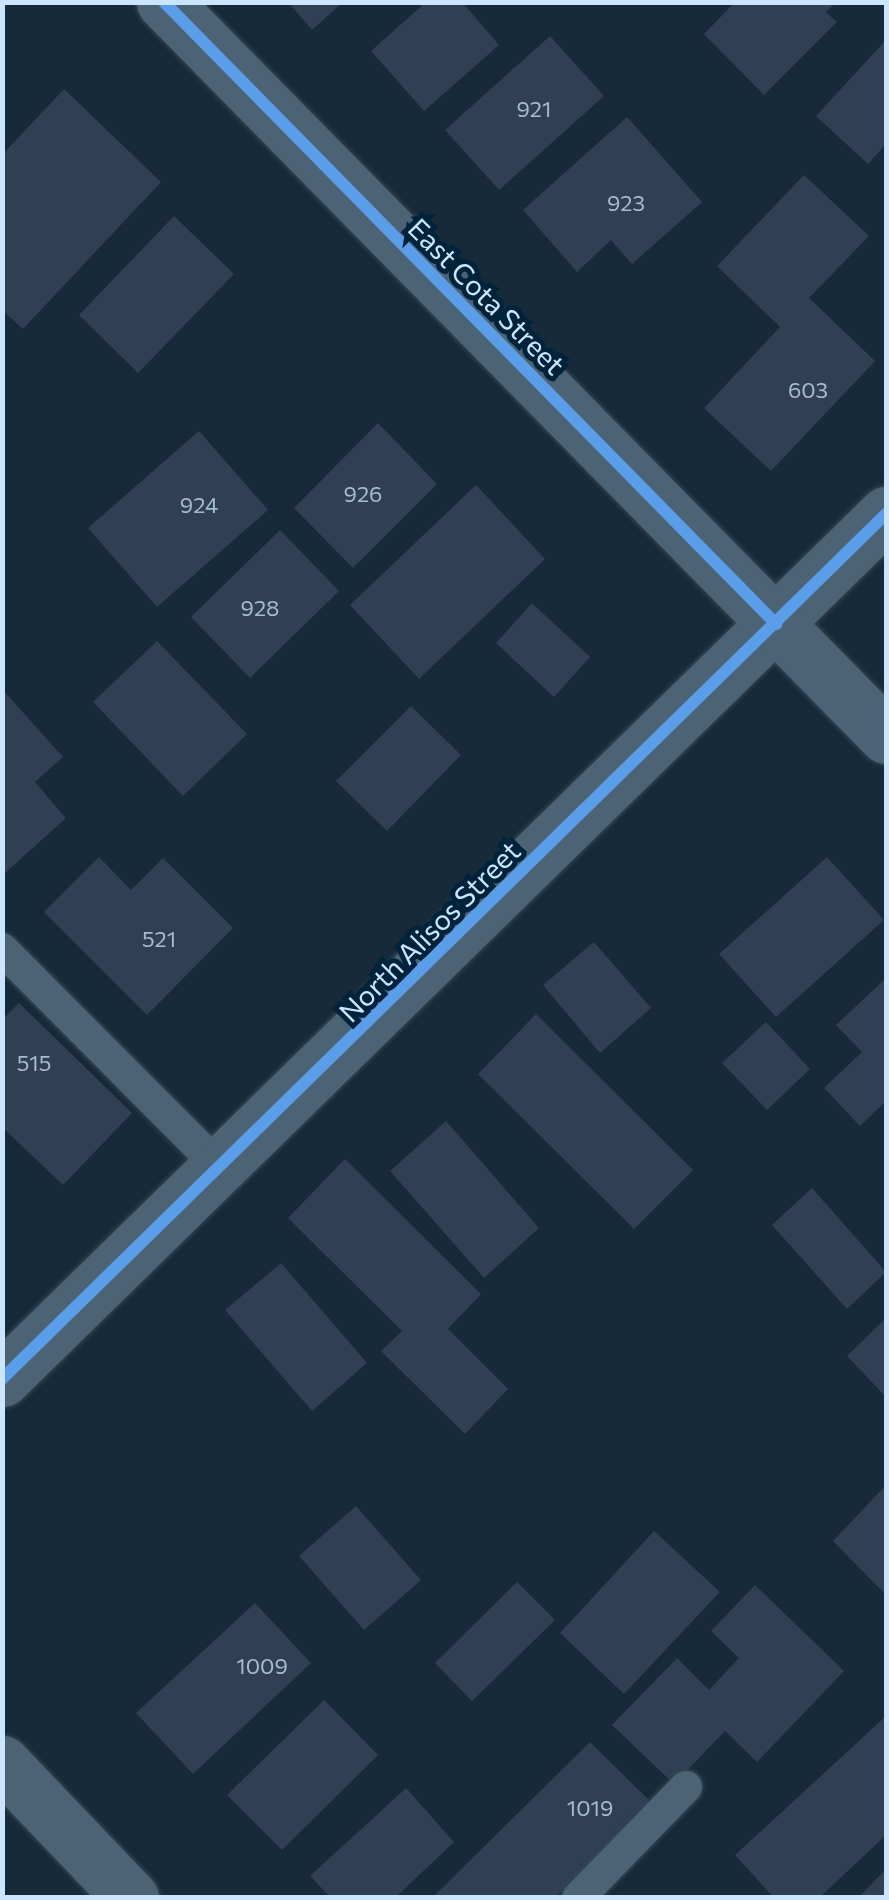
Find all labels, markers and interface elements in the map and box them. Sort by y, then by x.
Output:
house number: 921 [517,96,551,122]
house number: 923 [607,190,645,216]
street label: East Cota Street [402,211,572,381]
house number: 603 [788,377,828,403]
house number: 926 [344,481,382,507]
house number: 924 [180,492,218,518]
house number: 928 [241,595,279,621]
street label: North Alisos Street [332,834,526,1028]
house number: 521 [142,926,176,952]
house number: 515 [17,1050,51,1076]
house number: 1009 [236,1653,288,1679]
house number: 1019 [567,1795,613,1821]

